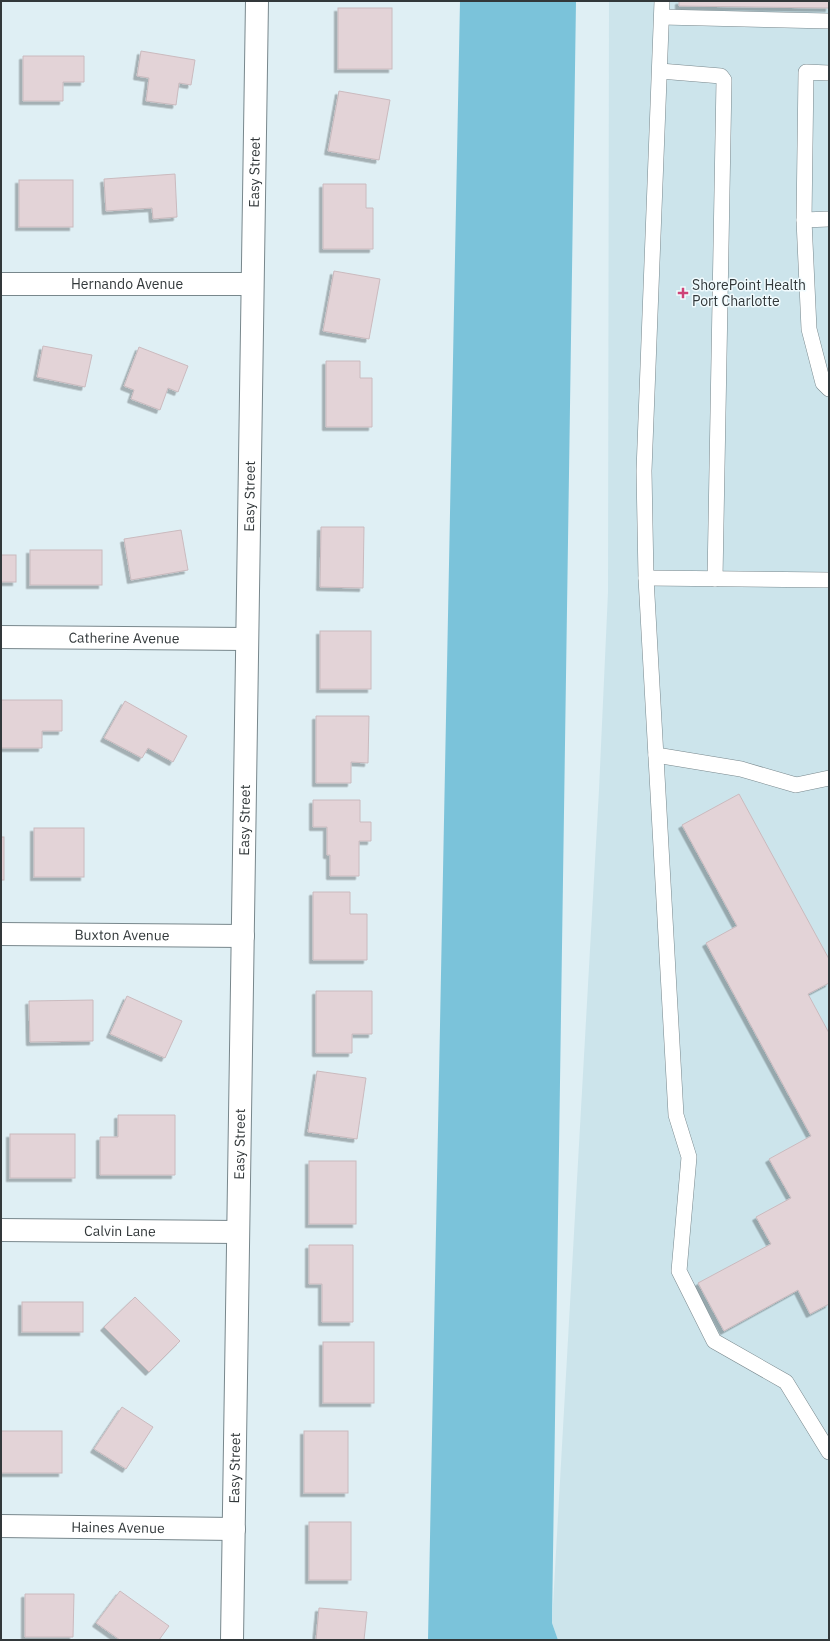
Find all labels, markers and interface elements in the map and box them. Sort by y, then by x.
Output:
street label: Easy Street [245,136,264,208]
street label: Hernando Avenue [71,275,183,293]
place label: ShorePoint Health Port Charlotte [692,276,806,310]
marker: ShorePoint Health Port Charlotte [677,287,689,299]
street label: Easy Street [240,460,259,532]
street label: Catherine Avenue [68,629,180,647]
street label: Easy Street [235,784,254,856]
street label: Buxton Avenue [74,926,170,944]
street label: Easy Street [230,1108,249,1180]
street label: Calvin Lane [84,1222,156,1240]
street label: Easy Street [225,1432,244,1504]
street label: Haines Avenue [71,1518,165,1537]

